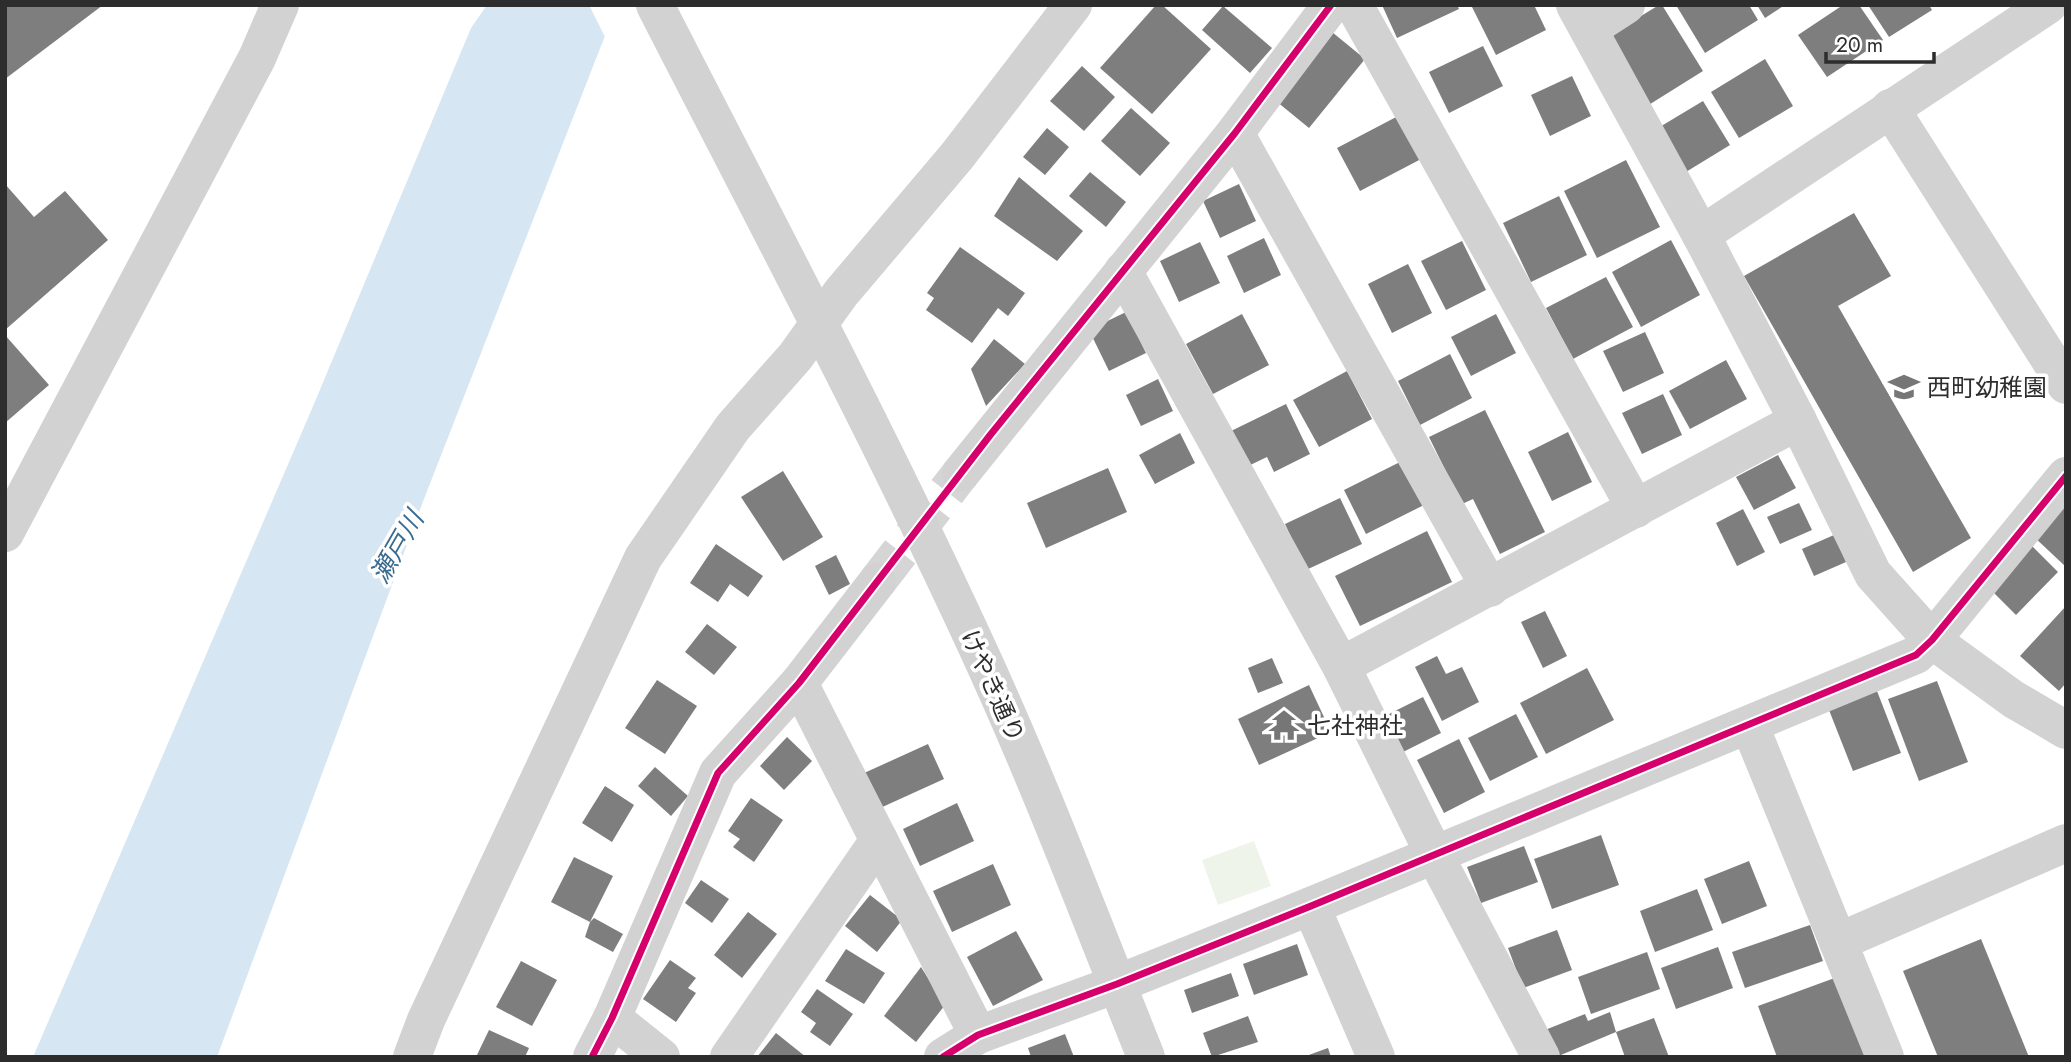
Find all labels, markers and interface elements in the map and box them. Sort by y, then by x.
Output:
scale bar [1826,21,1934,65]
text: 20 m [1836,30,1883,60]
school or university icon: 西町幼稚園 [1887,370,1921,404]
place label: 西町幼稚園 [1927,370,2047,405]
water label: 瀬戸川 [361,501,434,590]
street label: けやき通り [953,624,1033,748]
temple icon: 七社神社 [1267,708,1301,742]
place label: 七社神社 [1307,708,1403,743]

